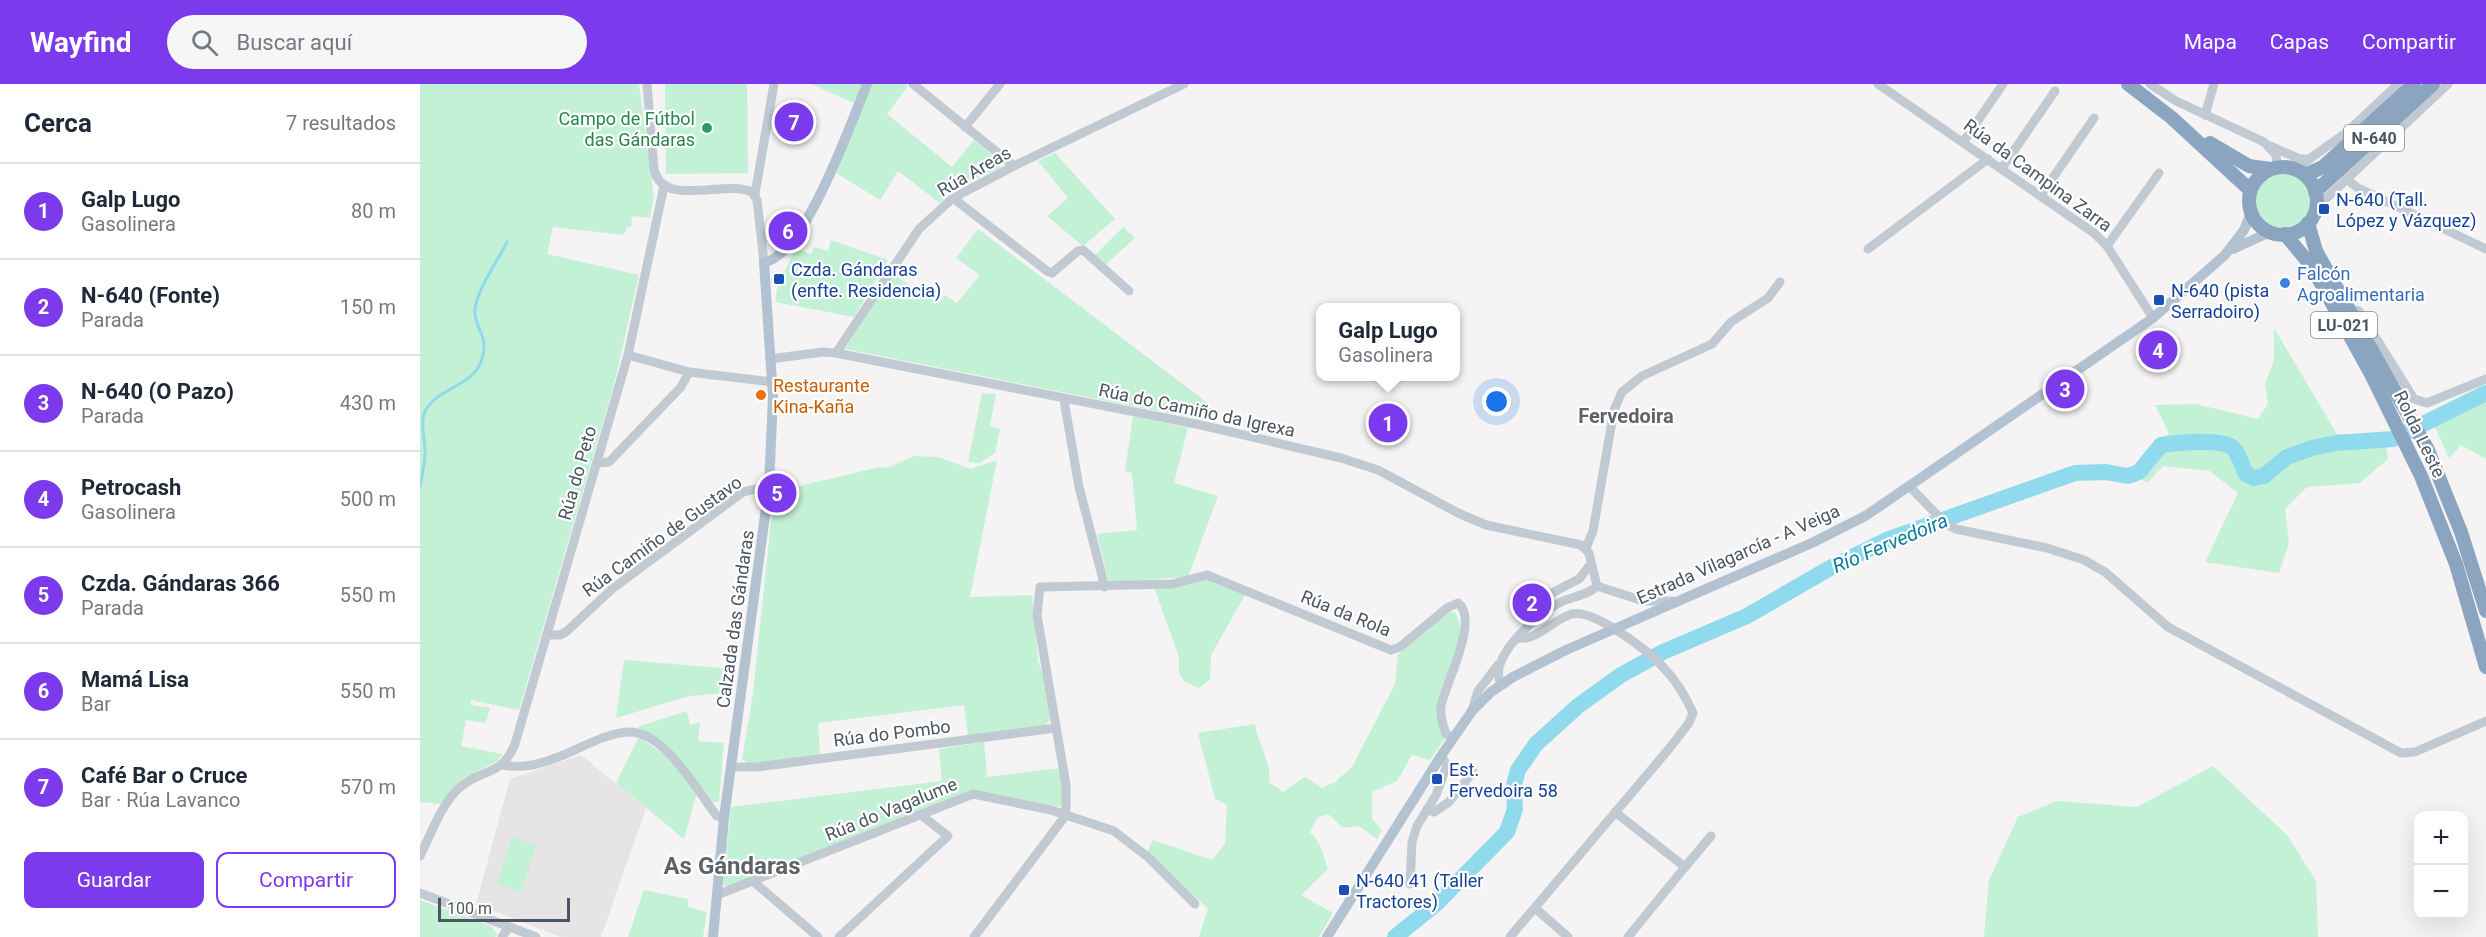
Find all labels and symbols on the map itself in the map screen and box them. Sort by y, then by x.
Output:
pin: 7 [774,99,814,144]
place label: Campo de Fútbol das Gándaras [558,108,695,150]
street label: Rúa da Campina Zarra [1960,114,2116,236]
marker: Campo de Fútbol das Gándaras [700,121,714,135]
road number: N-640 [2344,125,2404,151]
street label: Rúa Areas [933,142,1015,200]
place label: N-640 (Tall. López y Vázquez) [2336,189,2477,232]
marker: N-640 (Tall. López y Vázquez) [2317,202,2331,216]
pin: 6 [768,208,808,254]
place label: Czda. Gándaras (enfte. Residencia) [791,259,941,302]
place label: Falcón Agroalimentaria [2297,263,2425,305]
marker: Czda. Gándaras (enfte. Residencia) [772,272,786,286]
marker: Falcón Agroalimentaria [2278,276,2292,290]
place label: N-640 (pista Serradoiro) [2171,280,2269,323]
marker: N-640 (pista Serradoiro) [2152,293,2166,307]
road number: LU-021 [2311,312,2377,338]
pin: 4 [2138,328,2178,372]
pin: 3 [2046,366,2084,412]
place label: Restaurante Kina-Kaña [773,375,869,417]
street label: Rúa do Camiño da Igrexa [1097,379,1297,441]
your location [1482,387,1511,416]
street label: Rolda Leste [2390,387,2450,481]
marker: Restaurante Kina-Kaña [754,388,768,402]
pin: 1 [1368,400,1408,446]
district label: Fervedoira [1578,404,1674,428]
street label: Rúa do Peto [554,424,600,522]
pin: 5 [758,470,796,516]
street label: Rúa Camiño de Gustavo [578,471,746,601]
street label: Estrada Vilagarcía - A Veiga [1633,500,1843,608]
water label: Río Fervedoira [1829,508,1951,578]
street label: Calzada das Gándaras [712,529,758,709]
pin: 2 [1512,580,1552,626]
street label: Rúa da Rola [1298,585,1394,641]
street label: Rúa do Pombo [832,715,952,751]
place label: Est. Fervedoira 58 [1449,759,1558,801]
marker: Est. Fervedoira 58 [1430,772,1444,786]
street label: Rúa do Vagalume [822,773,960,845]
district label: As Gándaras [663,852,801,880]
place label: N-640 41 (Taller Tractores) [1356,870,1483,913]
marker: N-640 41 (Taller Tractores) [1337,883,1351,897]
scale bar [438,895,570,922]

